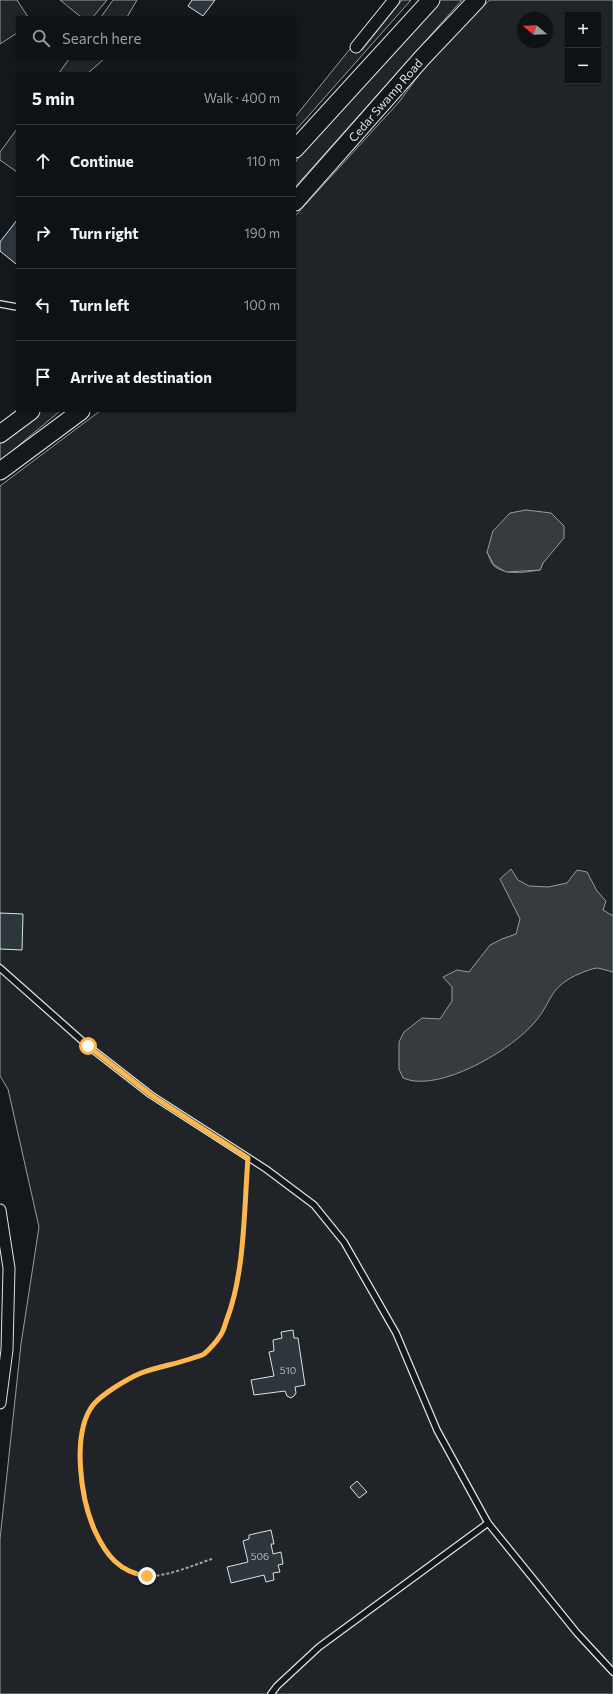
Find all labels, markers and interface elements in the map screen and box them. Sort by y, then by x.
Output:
north arrow [517,12,553,48]
map controls [565,12,601,84]
button: + [565,12,601,48]
search box [16,16,296,60]
icon: search [30,27,52,49]
text: Search here [62,29,141,47]
button: − [565,48,601,84]
street label: Cedar Swamp Road [345,56,425,144]
text: 5 min [32,88,75,109]
text: Walk · 400 m [204,90,280,106]
icon: ahead [32,150,54,172]
text: Continue [70,152,134,170]
text: 110 m [247,153,280,169]
icon: right [32,222,54,244]
text: Turn right [70,224,139,242]
text: 190 m [244,225,280,241]
icon: left [32,294,54,316]
text: Turn left [70,296,129,314]
text: 100 m [244,297,280,313]
icon: arrive [32,366,54,388]
text: Arrive at destination [70,368,212,386]
route start [79,1037,97,1055]
house number: 510 [280,1364,296,1376]
house number: 506 [251,1550,269,1562]
route end [138,1567,156,1585]

